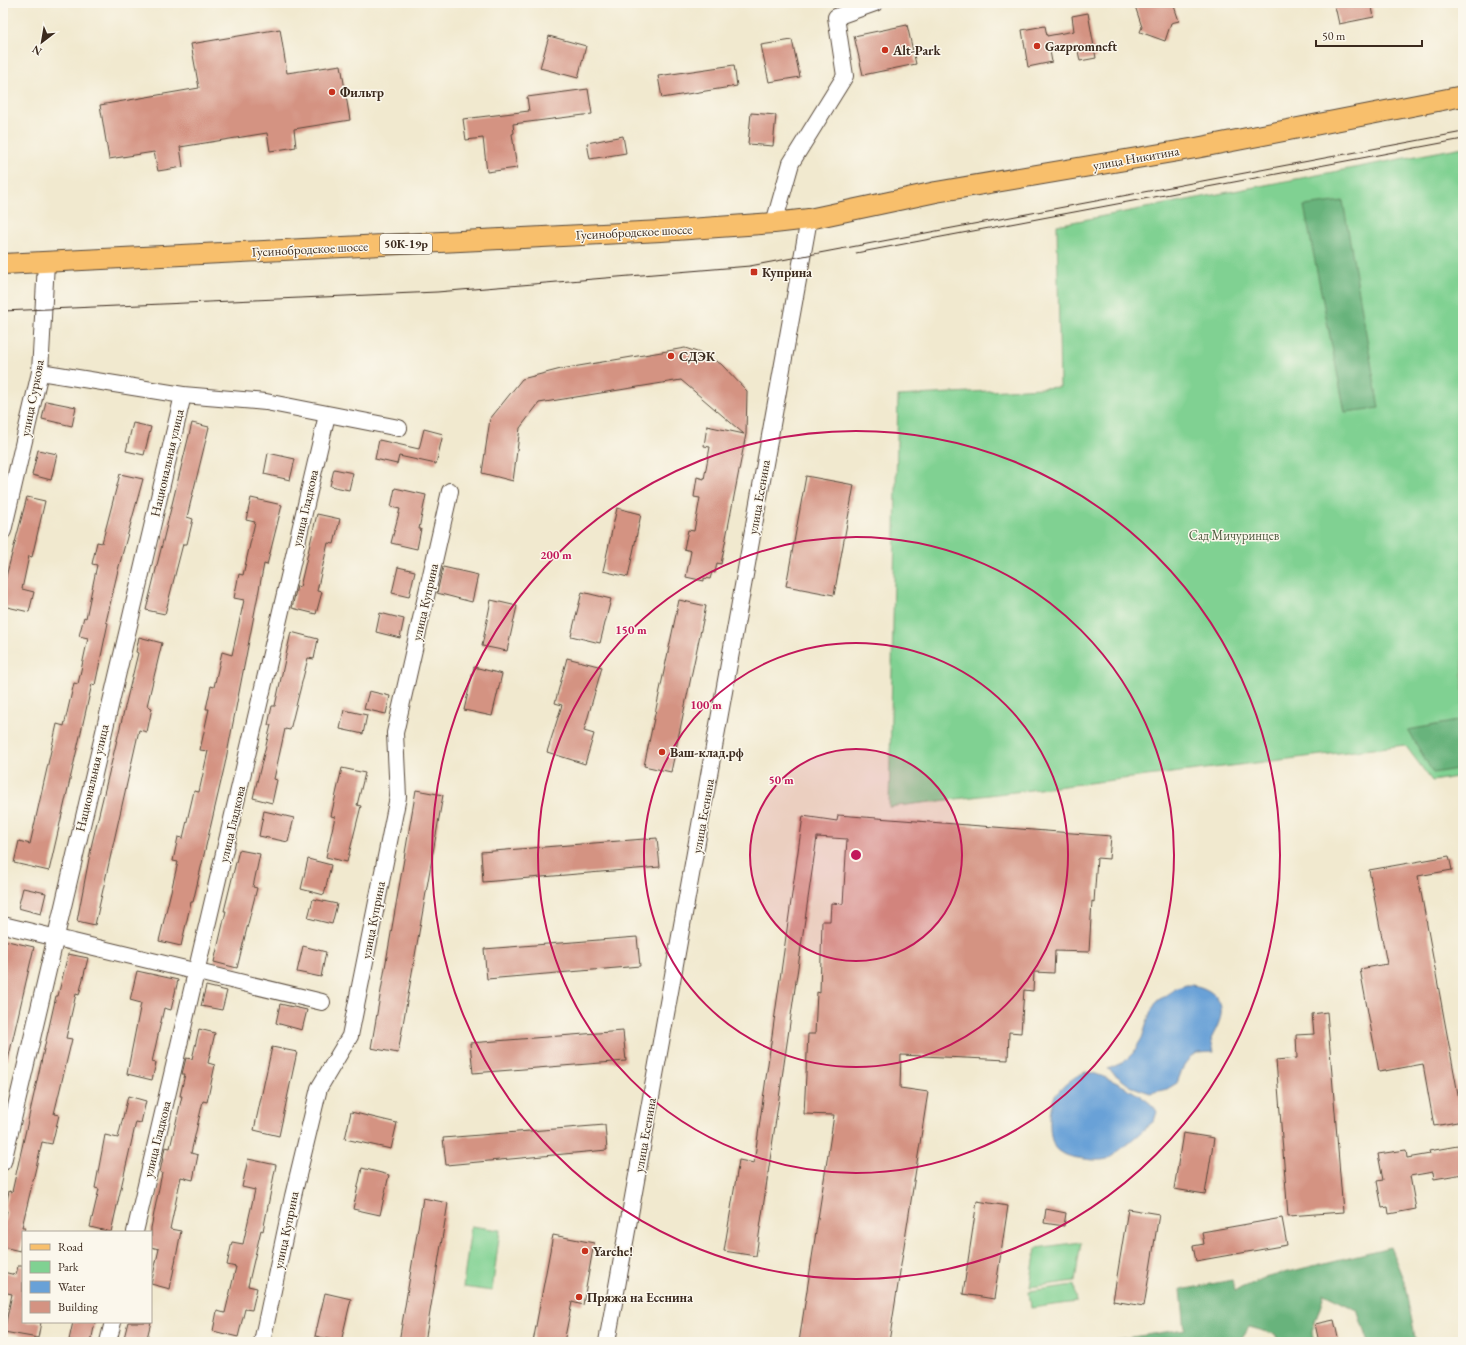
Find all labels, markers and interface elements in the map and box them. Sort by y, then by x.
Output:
north arrow [22,22,62,62]
scale bar [1316,22,1422,48]
text: 50 m [1322,28,1346,44]
place label: Gazpromneft [1045,38,1117,55]
marker: Gazpromneft [1032,41,1042,51]
text: N [29,42,44,59]
place label: Alt-Park [892,42,941,59]
marker: Alt-Park [880,45,890,55]
place label: Фильтр [340,84,384,101]
marker: Фильтр [327,87,337,97]
street label: улица Никитина [1091,142,1181,174]
street label: Гусинобродское шоссе [575,220,693,244]
road number: 50К-19р [380,234,432,254]
street label: Гусинобродское шоссе [251,237,369,261]
place label: Куприна [762,264,812,281]
marker: Куприна [749,267,759,277]
place label: СДЭК [679,348,716,365]
marker: СДЭК [666,351,676,361]
street label: улица Суркова [16,357,48,438]
street label: Национальная улица [146,407,188,518]
street label: улица Есенина [744,457,774,536]
street label: улица Гладкова [288,467,322,548]
park label: Сад Мичуринцев [1189,527,1280,544]
text: 200 m [540,547,572,563]
street label: улица Куприна [408,561,442,642]
text: 150 m [615,622,647,638]
text: 100 m [690,697,722,713]
street label: Национальная улица [71,722,113,833]
place label: Ваш-клад.рф [670,744,744,761]
marker: Ваш-клад.рф [657,747,667,757]
text: 50 m [768,772,794,788]
street label: улица Есенина [688,776,718,855]
street label: улица Гладкова [215,783,249,864]
centre of rings [849,848,863,862]
street label: улица Куприна [357,879,389,960]
street label: улица Есенина [630,1095,660,1174]
street label: улица Гладкова [139,1098,175,1179]
street label: улица Куприна [269,1189,303,1270]
legend [22,1231,152,1323]
text: Road [58,1239,84,1255]
place label: Yarche! [593,1243,633,1260]
marker: Yarche! [580,1246,590,1256]
text: Park [58,1259,79,1275]
text: Water [58,1279,85,1295]
place label: Пряжа на Есенина [587,1289,693,1306]
marker: Пряжа на Есенина [574,1292,584,1302]
text: Building [58,1299,99,1315]

